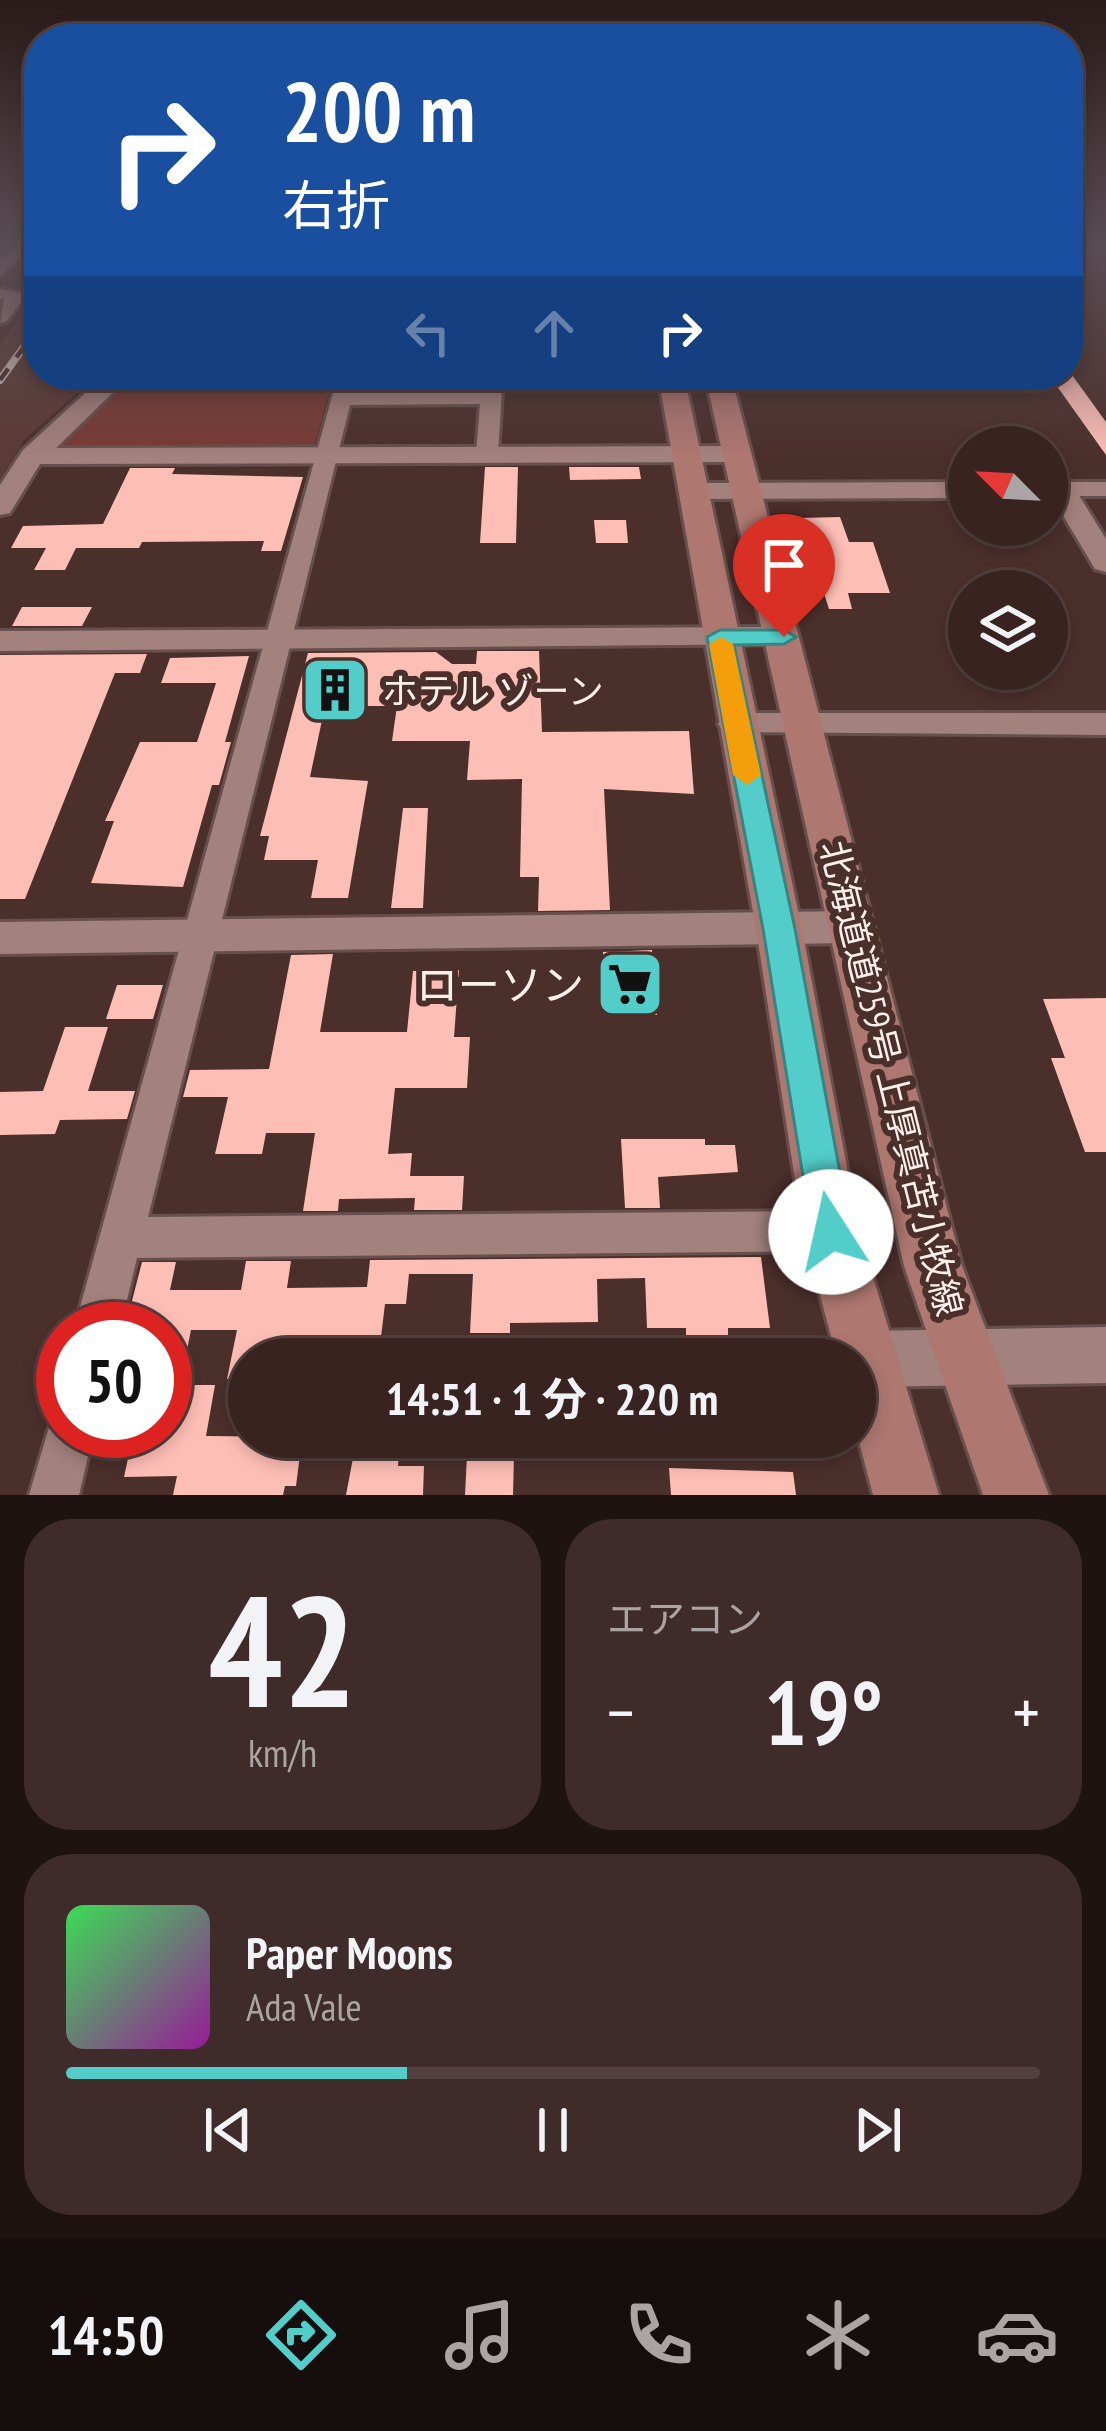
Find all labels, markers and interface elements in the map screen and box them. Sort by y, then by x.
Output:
text: 200 m [282,56,475,165]
icon: right [84,72,240,228]
text: 右折 [282,170,390,240]
icon: left [395,300,461,366]
icon: ahead [521,300,587,366]
icon: right [647,300,713,366]
north arrow [948,426,1068,546]
map controls [948,426,1068,690]
pin [733,514,835,637]
icon: arrive [751,532,817,598]
button: layers [948,570,1068,690]
building icon: ホテル ゾーン [300,655,370,725]
place label: ホテル ゾーン [382,667,604,714]
street label: 北海道道259号 上厚真苫小牧線 [810,835,974,1321]
supermarket icon: ローソン [595,949,665,1019]
place label: ローソン [416,957,584,1012]
position arrow [768,1169,894,1295]
speed limit sign: 50 [36,1302,192,1458]
text: 14:51 · 1 分 · 220 m [386,1369,718,1427]
text: 42 [208,1548,357,1750]
text: エアコン [607,1593,763,1644]
text: 19° [764,1653,883,1770]
text: − [607,1669,634,1754]
text: + [1013,1669,1040,1754]
text: km/h [248,1727,317,1778]
text: Paper Moons [246,1923,453,1981]
text: Ada Vale [246,1981,362,2032]
icon: previous [195,2097,261,2163]
icon: pause [520,2097,586,2163]
icon: next [845,2097,911,2163]
icon: directions [259,2293,343,2377]
icon: music [438,2293,522,2377]
icon: phone [617,2293,701,2377]
icon: climate [796,2293,880,2377]
icon: car [975,2293,1059,2377]
text: 14:50 [47,2300,164,2370]

